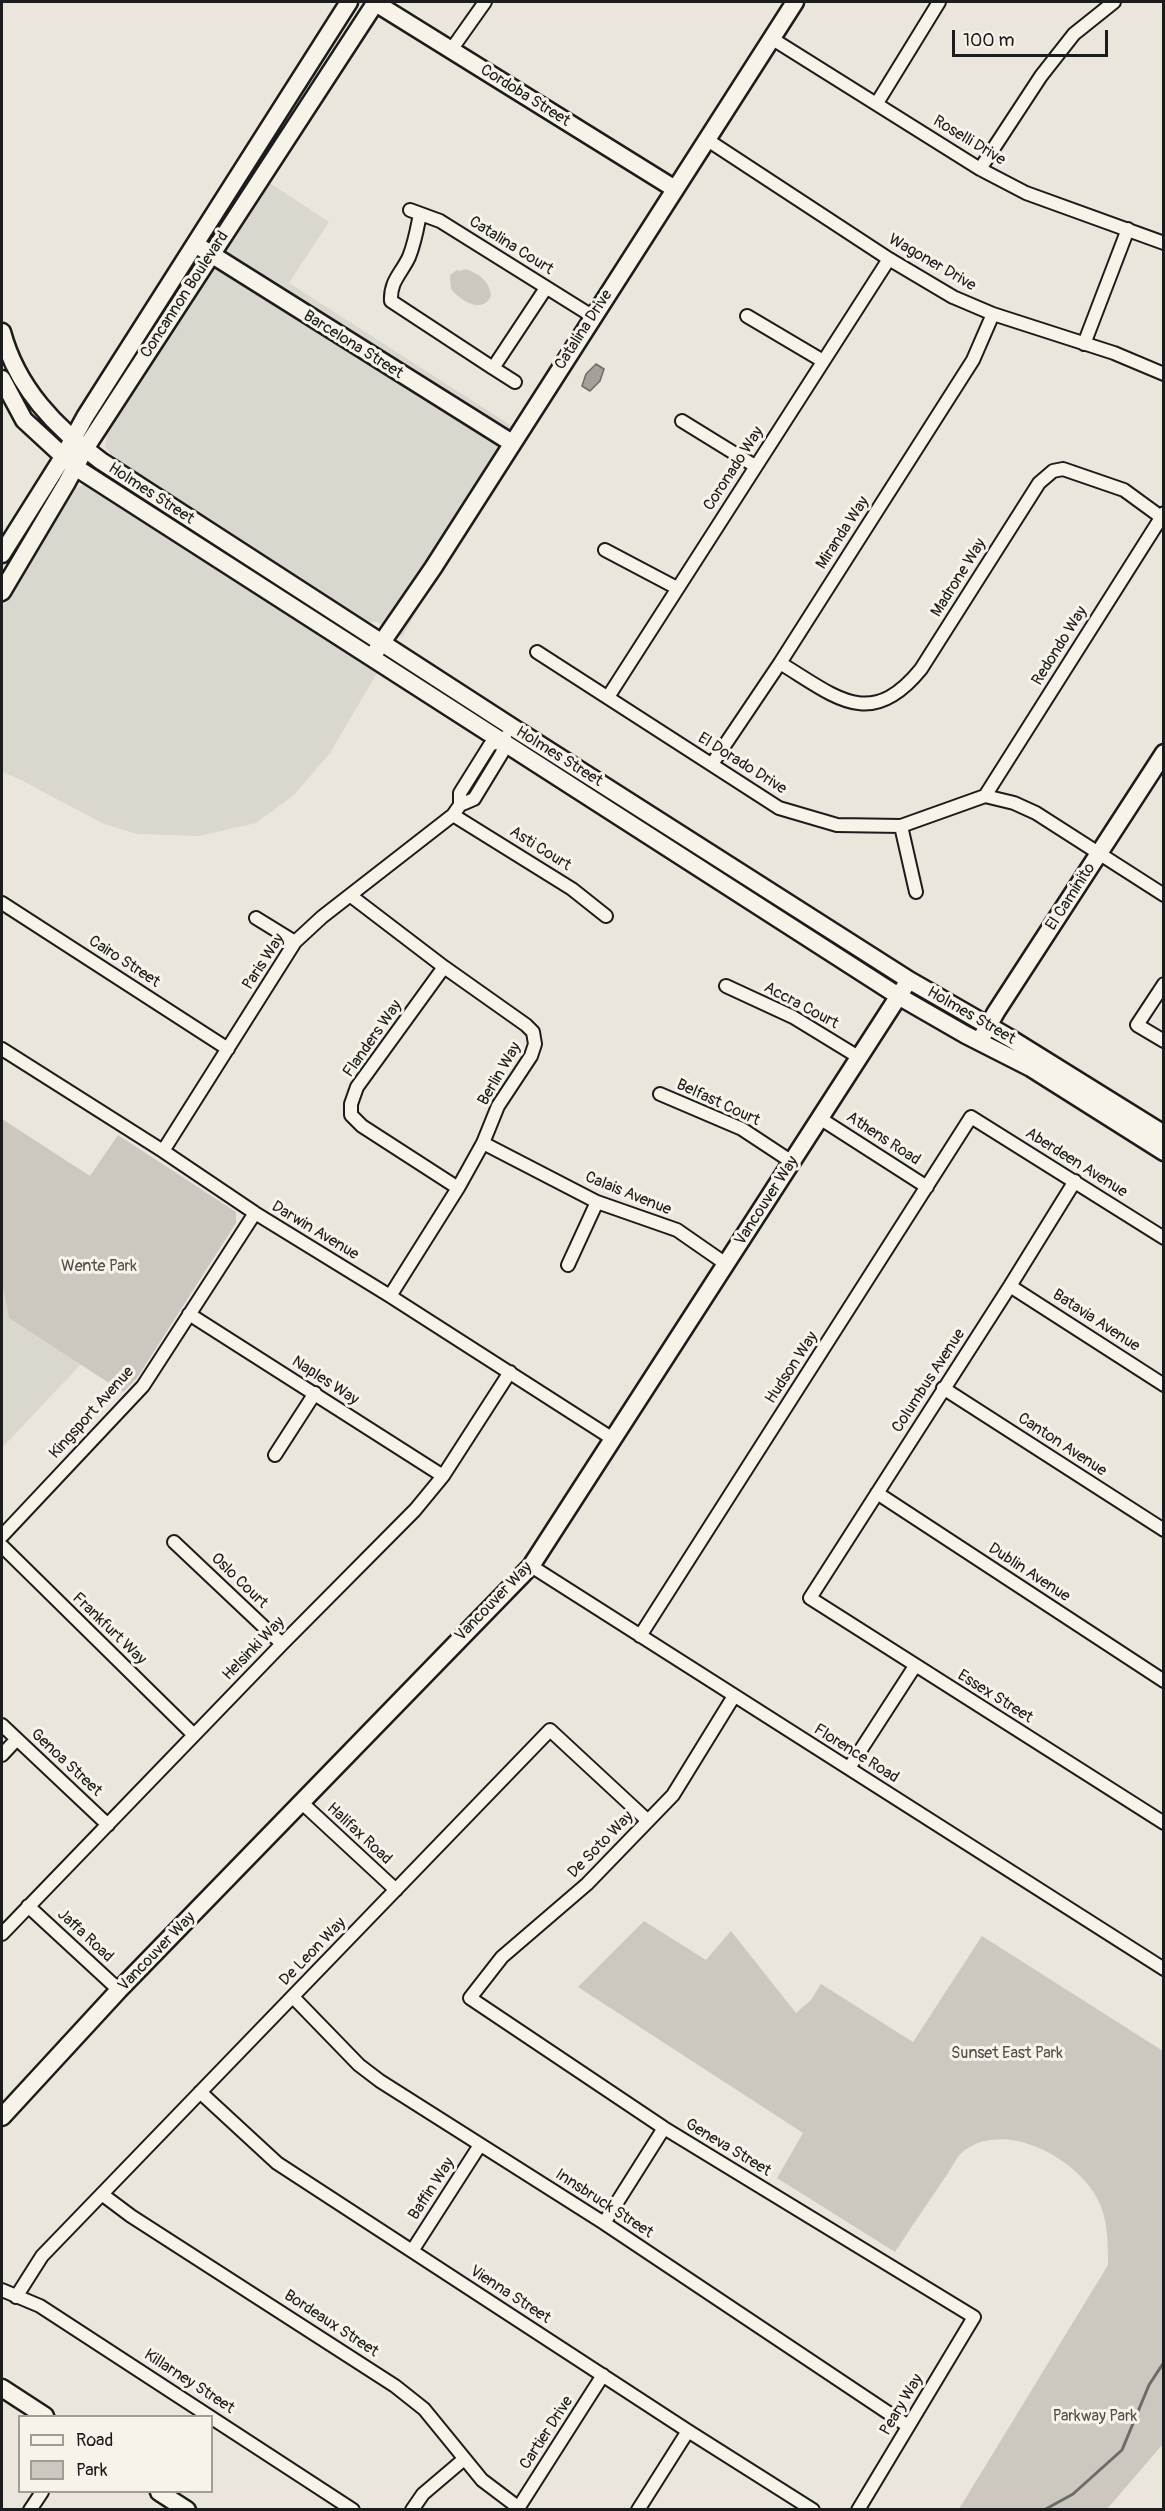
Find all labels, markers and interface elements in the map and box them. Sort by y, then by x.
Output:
scale bar [955,18,1111,56]
text: 100 m [963,29,1015,52]
street label: Cordoba Street [477,61,573,131]
street label: Roselli Drive [929,112,1009,170]
street label: Catalina Court [465,212,557,280]
street label: Concannon Boulevard [137,228,233,362]
street label: Wagoner Drive [885,230,979,296]
street label: Catalina Drive [551,286,617,374]
street label: Barcelona Street [300,307,406,383]
street label: Coronado Way [700,423,768,515]
street label: Holmes Street [104,459,198,529]
street label: Miranda Way [812,493,874,573]
street label: Madrone Way [927,535,991,621]
street label: Redondo Way [1028,603,1092,689]
street label: Holmes Street [512,723,606,791]
street label: El Dorado Drive [694,729,790,799]
street label: Asti Court [506,823,574,875]
street label: El Caminito [1042,860,1100,934]
street label: Paris Way [239,930,289,994]
street label: Cairo Street [85,932,163,992]
street label: Accra Court [760,978,842,1034]
street label: Holmes Street [923,983,1019,1049]
street label: Flanders Way [339,997,407,1081]
street label: Berlin Way [474,1039,526,1109]
street label: Belfast Court [673,1075,763,1131]
street label: Athens Road [842,1108,924,1170]
street label: Aberdeen Avenue [1021,1124,1131,1202]
street label: Vancouver Way [731,1153,803,1249]
street label: Calais Avenue [582,1168,674,1220]
street label: Darwin Avenue [268,1197,362,1265]
park label: Wente Park [61,1257,137,1277]
street label: Batavia Avenue [1049,1286,1143,1356]
street label: Columbus Avenue [888,1326,970,1436]
street label: Hudson Way [762,1328,822,1408]
street label: Naples Way [288,1352,362,1410]
street label: Kingsport Avenue [46,1363,138,1463]
street label: Canton Avenue [1014,1409,1110,1481]
street label: Dublin Avenue [984,1539,1074,1607]
street label: Oslo Court [206,1549,272,1613]
street label: Vancouver Way [451,1558,537,1646]
street label: Frankfurt Way [68,1589,150,1669]
street label: Helsinki Way [219,1613,289,1685]
street label: Essex Street [954,1666,1036,1728]
street label: Florence Road [810,1720,902,1788]
street label: Genoa Street [26,1725,106,1801]
street label: Halifax Road [322,1799,396,1869]
street label: De Soto Way [564,1807,638,1883]
street label: Jaffa Road [53,1905,117,1967]
street label: Vancouver Way [114,1908,200,1996]
street label: De Leon Way [276,1914,350,1990]
park label: Sunset East Park [951,2044,1063,2064]
street label: Geneva Street [682,2115,774,2181]
street label: Baffin Way [405,2154,459,2224]
street label: Innsbruck Street [551,2165,657,2243]
street label: Vienna Street [466,2262,554,2328]
street label: Bordeaux Street [280,2286,382,2362]
street label: Killarney Street [140,2346,238,2418]
street label: Peary Way [876,2371,928,2439]
street label: Cartier Drive [516,2393,578,2473]
park label: Parkway Park [1053,2407,1137,2427]
legend [18,2415,213,2493]
text: Road [76,2429,113,2452]
text: Park [76,2459,108,2482]

